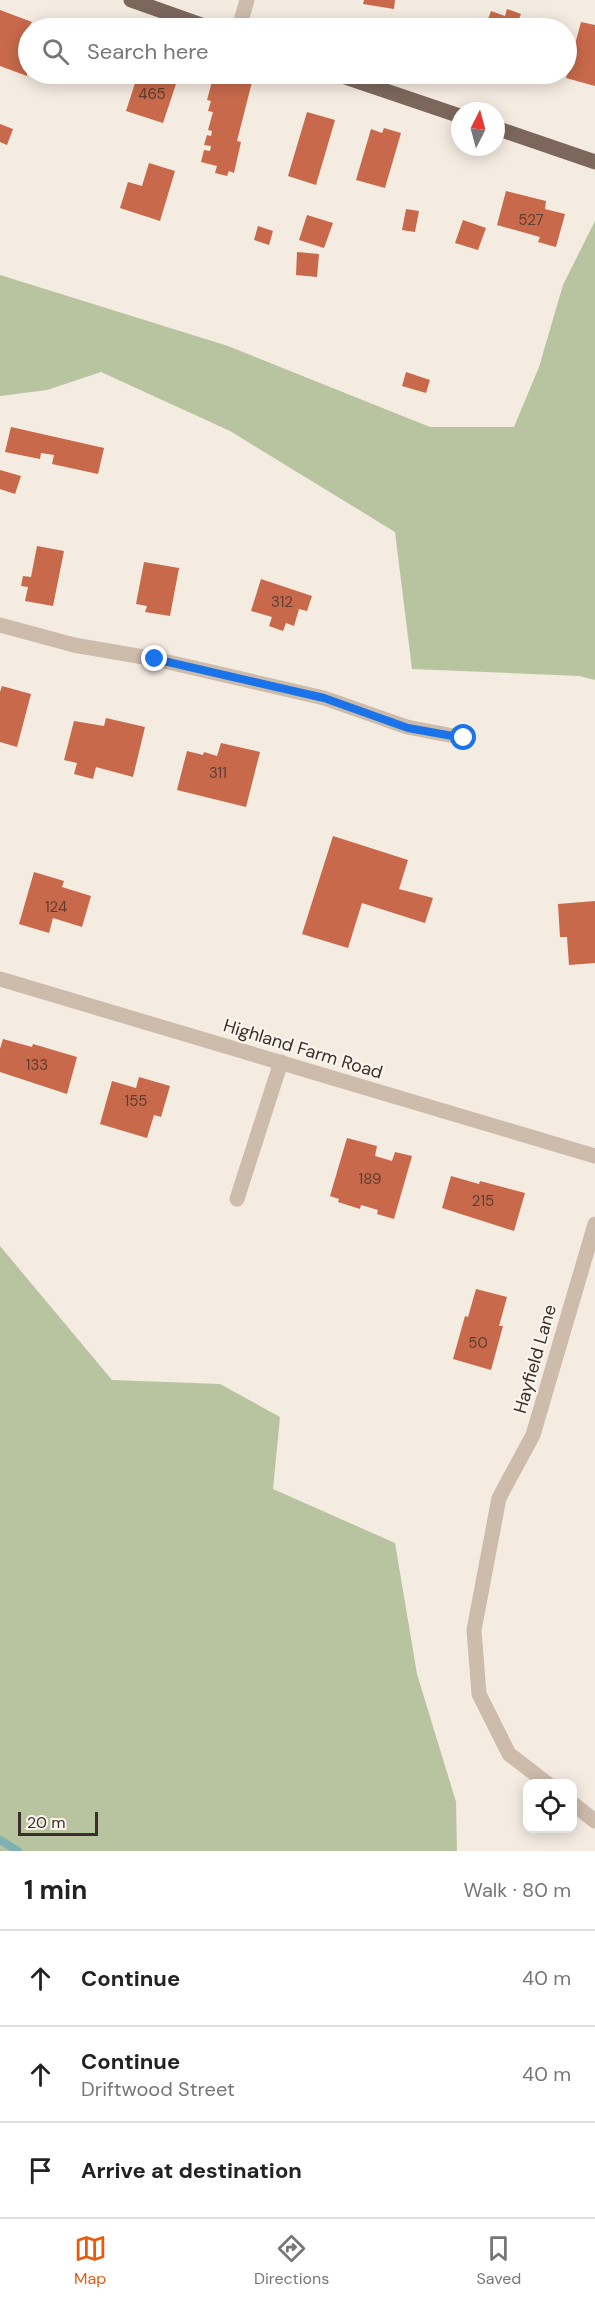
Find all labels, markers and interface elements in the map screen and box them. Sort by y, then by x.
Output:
search box [18,18,577,84]
icon: search [39,35,72,68]
text: Search here [87,37,208,66]
house number: 465 [138,84,166,104]
north arrow [451,102,505,156]
house number: 527 [518,210,544,230]
house number: 312 [271,592,293,612]
route end [141,645,167,671]
route start [450,724,476,750]
house number: 311 [209,763,227,783]
house number: 124 [45,897,67,917]
street label: Highland Farm Road [220,1013,386,1085]
house number: 133 [26,1055,48,1075]
house number: 155 [125,1091,147,1111]
house number: 189 [359,1169,381,1189]
house number: 215 [472,1191,494,1211]
street label: Hayfield Lane [508,1302,562,1416]
house number: 50 [468,1333,488,1353]
map controls [523,1779,577,1833]
button: locate [523,1779,577,1833]
scale bar [18,1809,98,1836]
text: 20 m [27,1812,66,1833]
text: 1 min [24,1873,87,1907]
text: Walk · 80 m [464,1877,571,1903]
icon: ahead [24,1962,57,1995]
text: Continue [81,1964,180,1993]
text: 40 m [522,1965,571,1991]
text: Continue [81,2047,180,2076]
icon: ahead [24,2058,57,2091]
text: 40 m [522,2061,571,2087]
text: Driftwood Street [81,2076,235,2102]
icon: arrive [24,2154,57,2187]
text: Arrive at destination [81,2156,302,2185]
tab: Map [74,2232,107,2289]
tab: Directions [254,2232,329,2289]
tab: Saved [477,2232,521,2289]

